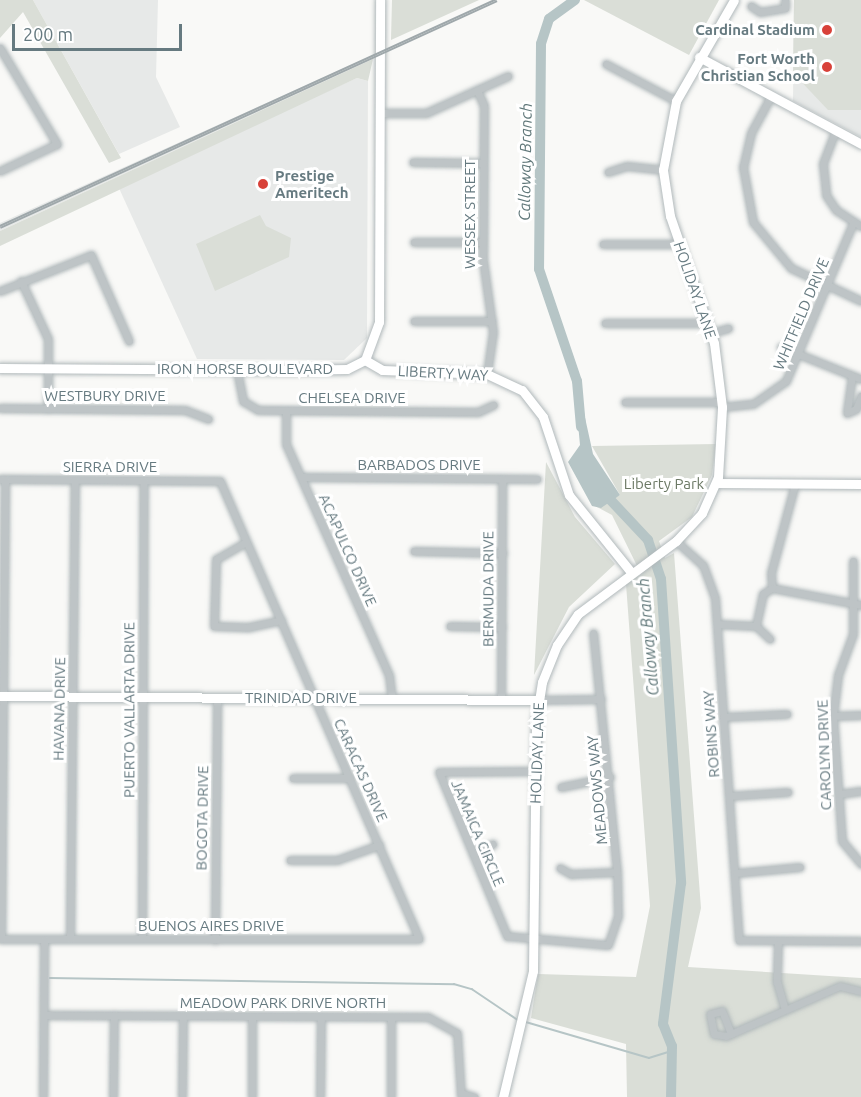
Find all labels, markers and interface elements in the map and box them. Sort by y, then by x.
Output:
scale bar [15,12,184,50]
place label: Cardinal Stadium [695,21,815,39]
marker: Cardinal Stadium [820,23,834,37]
text: 200 m [23,24,73,44]
place label: Fort Worth Christian School [701,49,815,84]
marker: Fort Worth Christian School [820,60,834,74]
water label: Calloway Branch [514,103,536,221]
street label: WESSEX STREET [461,159,479,269]
place label: Prestige Ameritech [275,166,348,201]
marker: Prestige Ameritech [256,177,270,191]
street label: HOLIDAY LANE [670,239,720,341]
street label: WHITFIELD DRIVE [769,255,833,373]
street label: IRON HORSE BOULEVARD [157,360,333,378]
street label: LIBERTY WAY [397,362,489,384]
street label: WESTBURY DRIVE [44,387,166,405]
street label: CHELSEA DRIVE [298,389,406,407]
street label: BARBADOS DRIVE [357,456,481,474]
street label: SIERRA DRIVE [63,458,157,476]
park label: Liberty Park [624,475,704,493]
street label: ACAPULCO DRIVE [315,491,381,609]
street label: BERMUDA DRIVE [479,531,497,647]
water label: Calloway Branch [633,577,663,697]
street label: PUERTO VALLARTA DRIVE [120,622,138,798]
street label: HAVANA DRIVE [49,657,69,761]
street label: TRINIDAD DRIVE [245,689,357,707]
street label: ROBINS WAY [699,690,723,778]
street label: CAROLYN DRIVE [813,699,835,811]
street label: HOLIDAY LANE [526,702,548,804]
street label: CARACAS DRIVE [330,716,392,824]
street label: MEADOWS WAY [583,734,611,846]
street label: BOGOTA DRIVE [192,765,212,871]
street label: JAMAICA CIRCLE [447,777,509,889]
street label: BUENOS AIRES DRIVE [138,917,284,935]
street label: MEADOW PARK DRIVE NORTH [180,994,386,1012]

